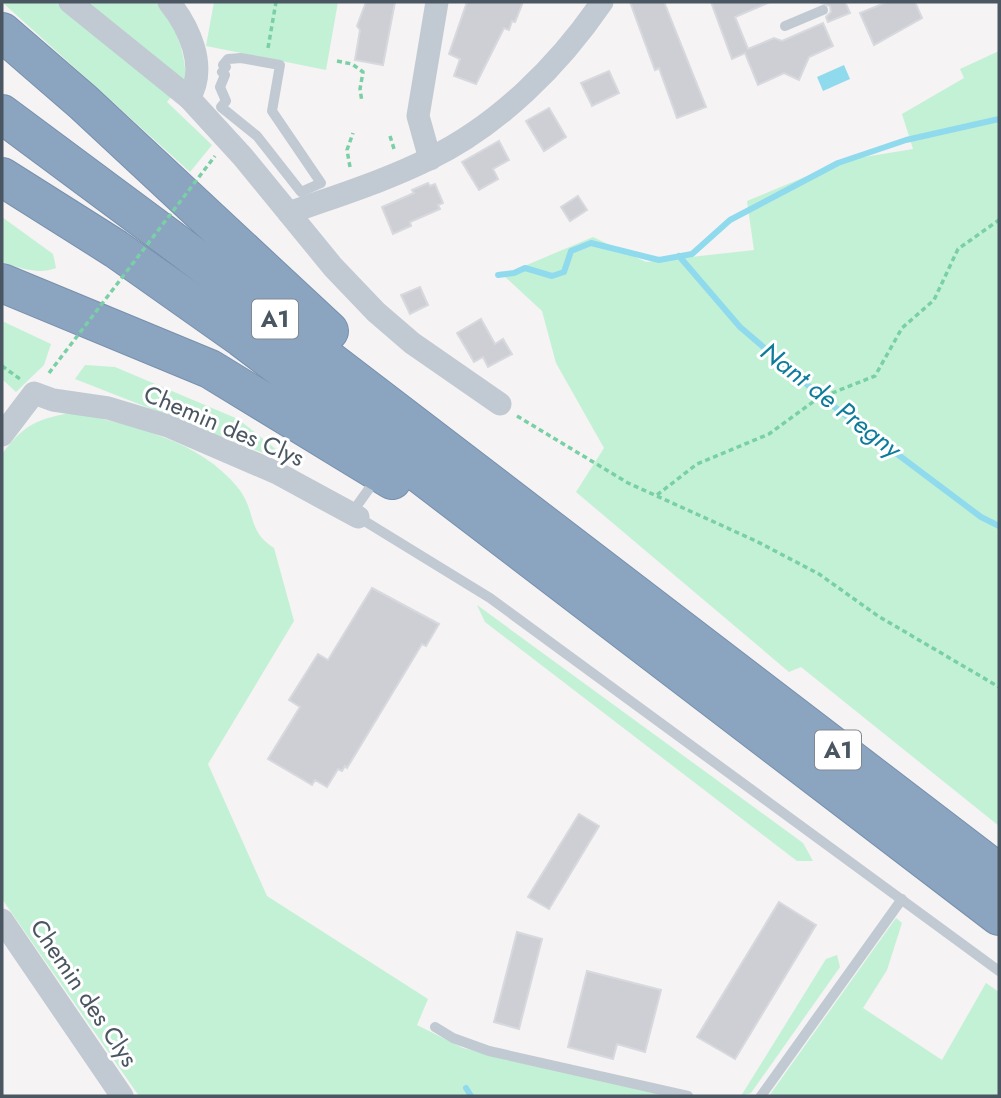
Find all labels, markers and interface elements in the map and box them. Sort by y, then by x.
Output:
road number: A1 [252,300,298,338]
water label: Nant de Pregny [753,333,911,468]
street label: Chemin des Clys [139,376,310,475]
road number: A1 [815,730,861,770]
street label: Chemin des Clys [22,912,147,1073]

